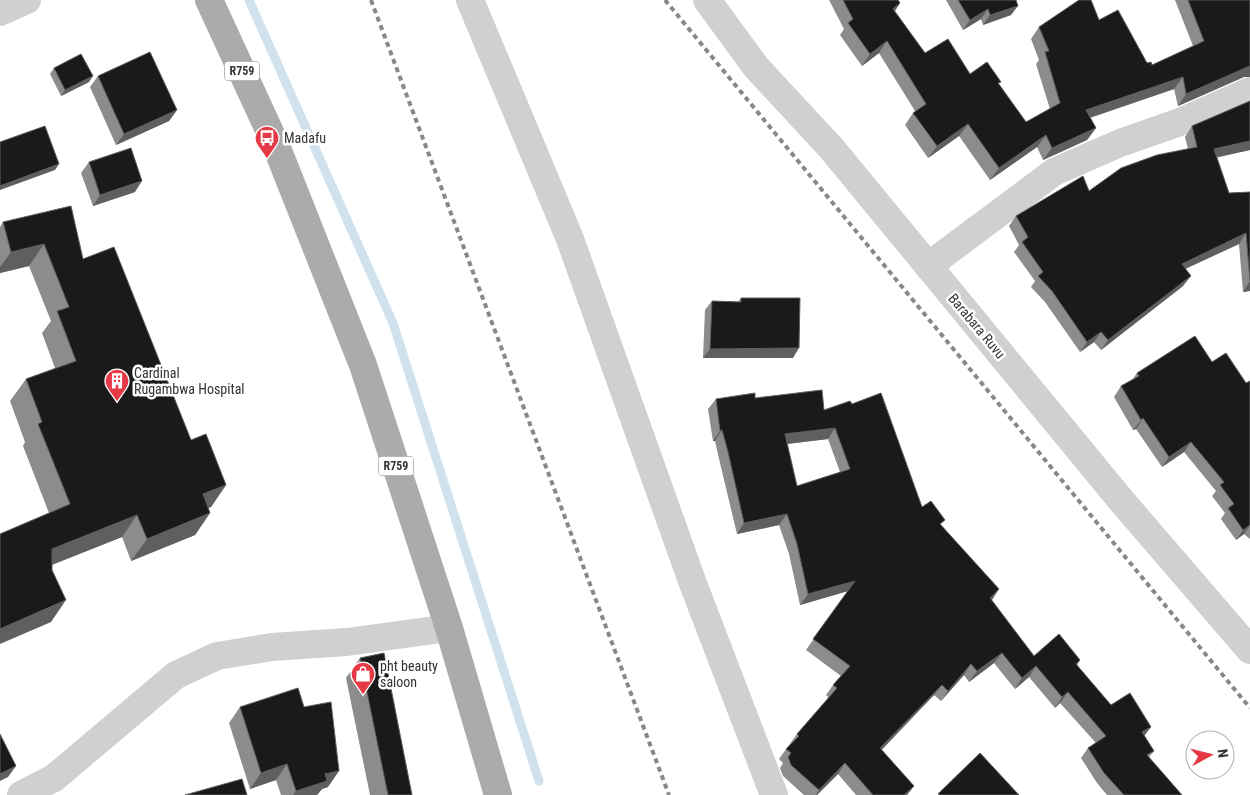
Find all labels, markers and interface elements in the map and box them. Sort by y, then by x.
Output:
road number: R759 [224,61,260,80]
bus stop icon: Madafu [254,125,280,159]
place label: Madafu [284,130,326,146]
street label: Barabara Ruvu [945,290,1009,362]
place label: Cardinal Rugambwa Hospital [134,365,245,397]
building icon: Cardinal Rugambwa Hospital [104,368,130,402]
road number: R759 [378,456,414,476]
place label: pht beauty saloon [380,658,438,690]
shop icon: pht beauty saloon [350,661,376,695]
north arrow [1185,730,1235,780]
text: N [1214,748,1231,759]

